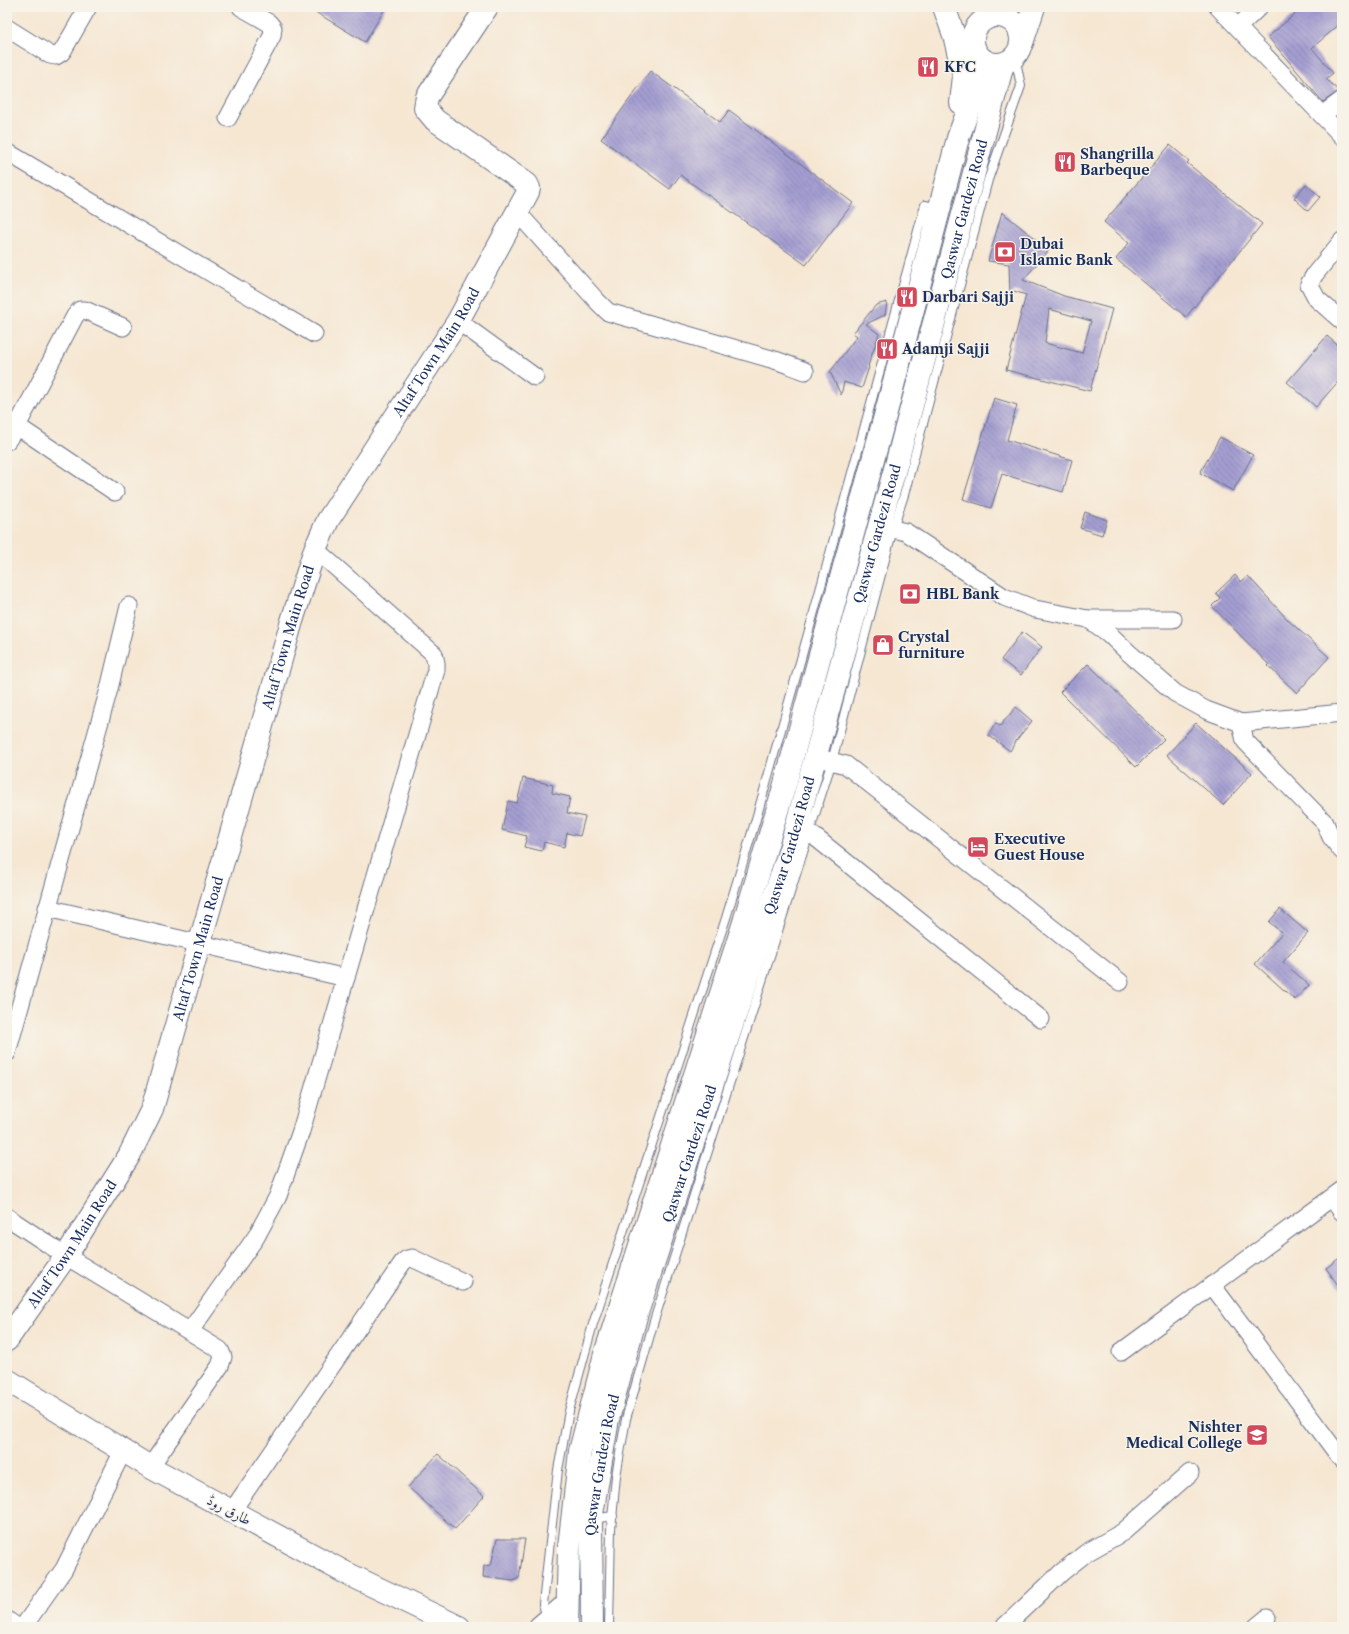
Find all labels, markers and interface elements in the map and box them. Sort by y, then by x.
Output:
restaurant icon: KFC [915,54,941,80]
place label: KFC [944,58,976,76]
street label: Qaswar Gardezi Road [937,137,992,281]
place label: Shangrilla Barbeque [1080,145,1155,179]
restaurant icon: Shangrilla Barbeque [1052,149,1078,175]
place label: Dubai Islamic Bank [1020,235,1114,269]
bank icon: Dubai Islamic Bank [992,239,1018,265]
street label: Altaf Town Main Road [388,284,484,421]
restaurant icon: Darbari Sajji [894,284,920,310]
place label: Darbari Sajji [922,288,1014,306]
restaurant icon: Adamji Sajji [874,336,900,362]
place label: Adamji Sajji [901,340,989,358]
street label: Qaswar Gardezi Road [849,462,905,605]
street label: Altaf Town Main Road [258,563,318,713]
bank icon: HBL Bank [897,581,923,607]
place label: HBL Bank [926,585,1000,603]
place label: Crystal furniture [898,628,965,662]
shop icon: Crystal furniture [870,632,896,658]
street label: Qaswar Gardezi Road [760,774,819,917]
place label: Executive Guest House [994,830,1085,864]
hotel icon: Executive Guest House [965,834,991,860]
street label: Altaf Town Main Road [168,874,227,1024]
street label: Qaswar Gardezi Road [658,1082,721,1225]
street label: Altaf Town Main Road [23,1176,121,1312]
street label: Qaswar Gardezi Road [582,1392,624,1536]
place label: Nishter Medical College [1126,1418,1242,1452]
school or university icon: Nishter Medical College [1244,1422,1270,1448]
street label: طارق روڈ [204,1491,254,1529]

